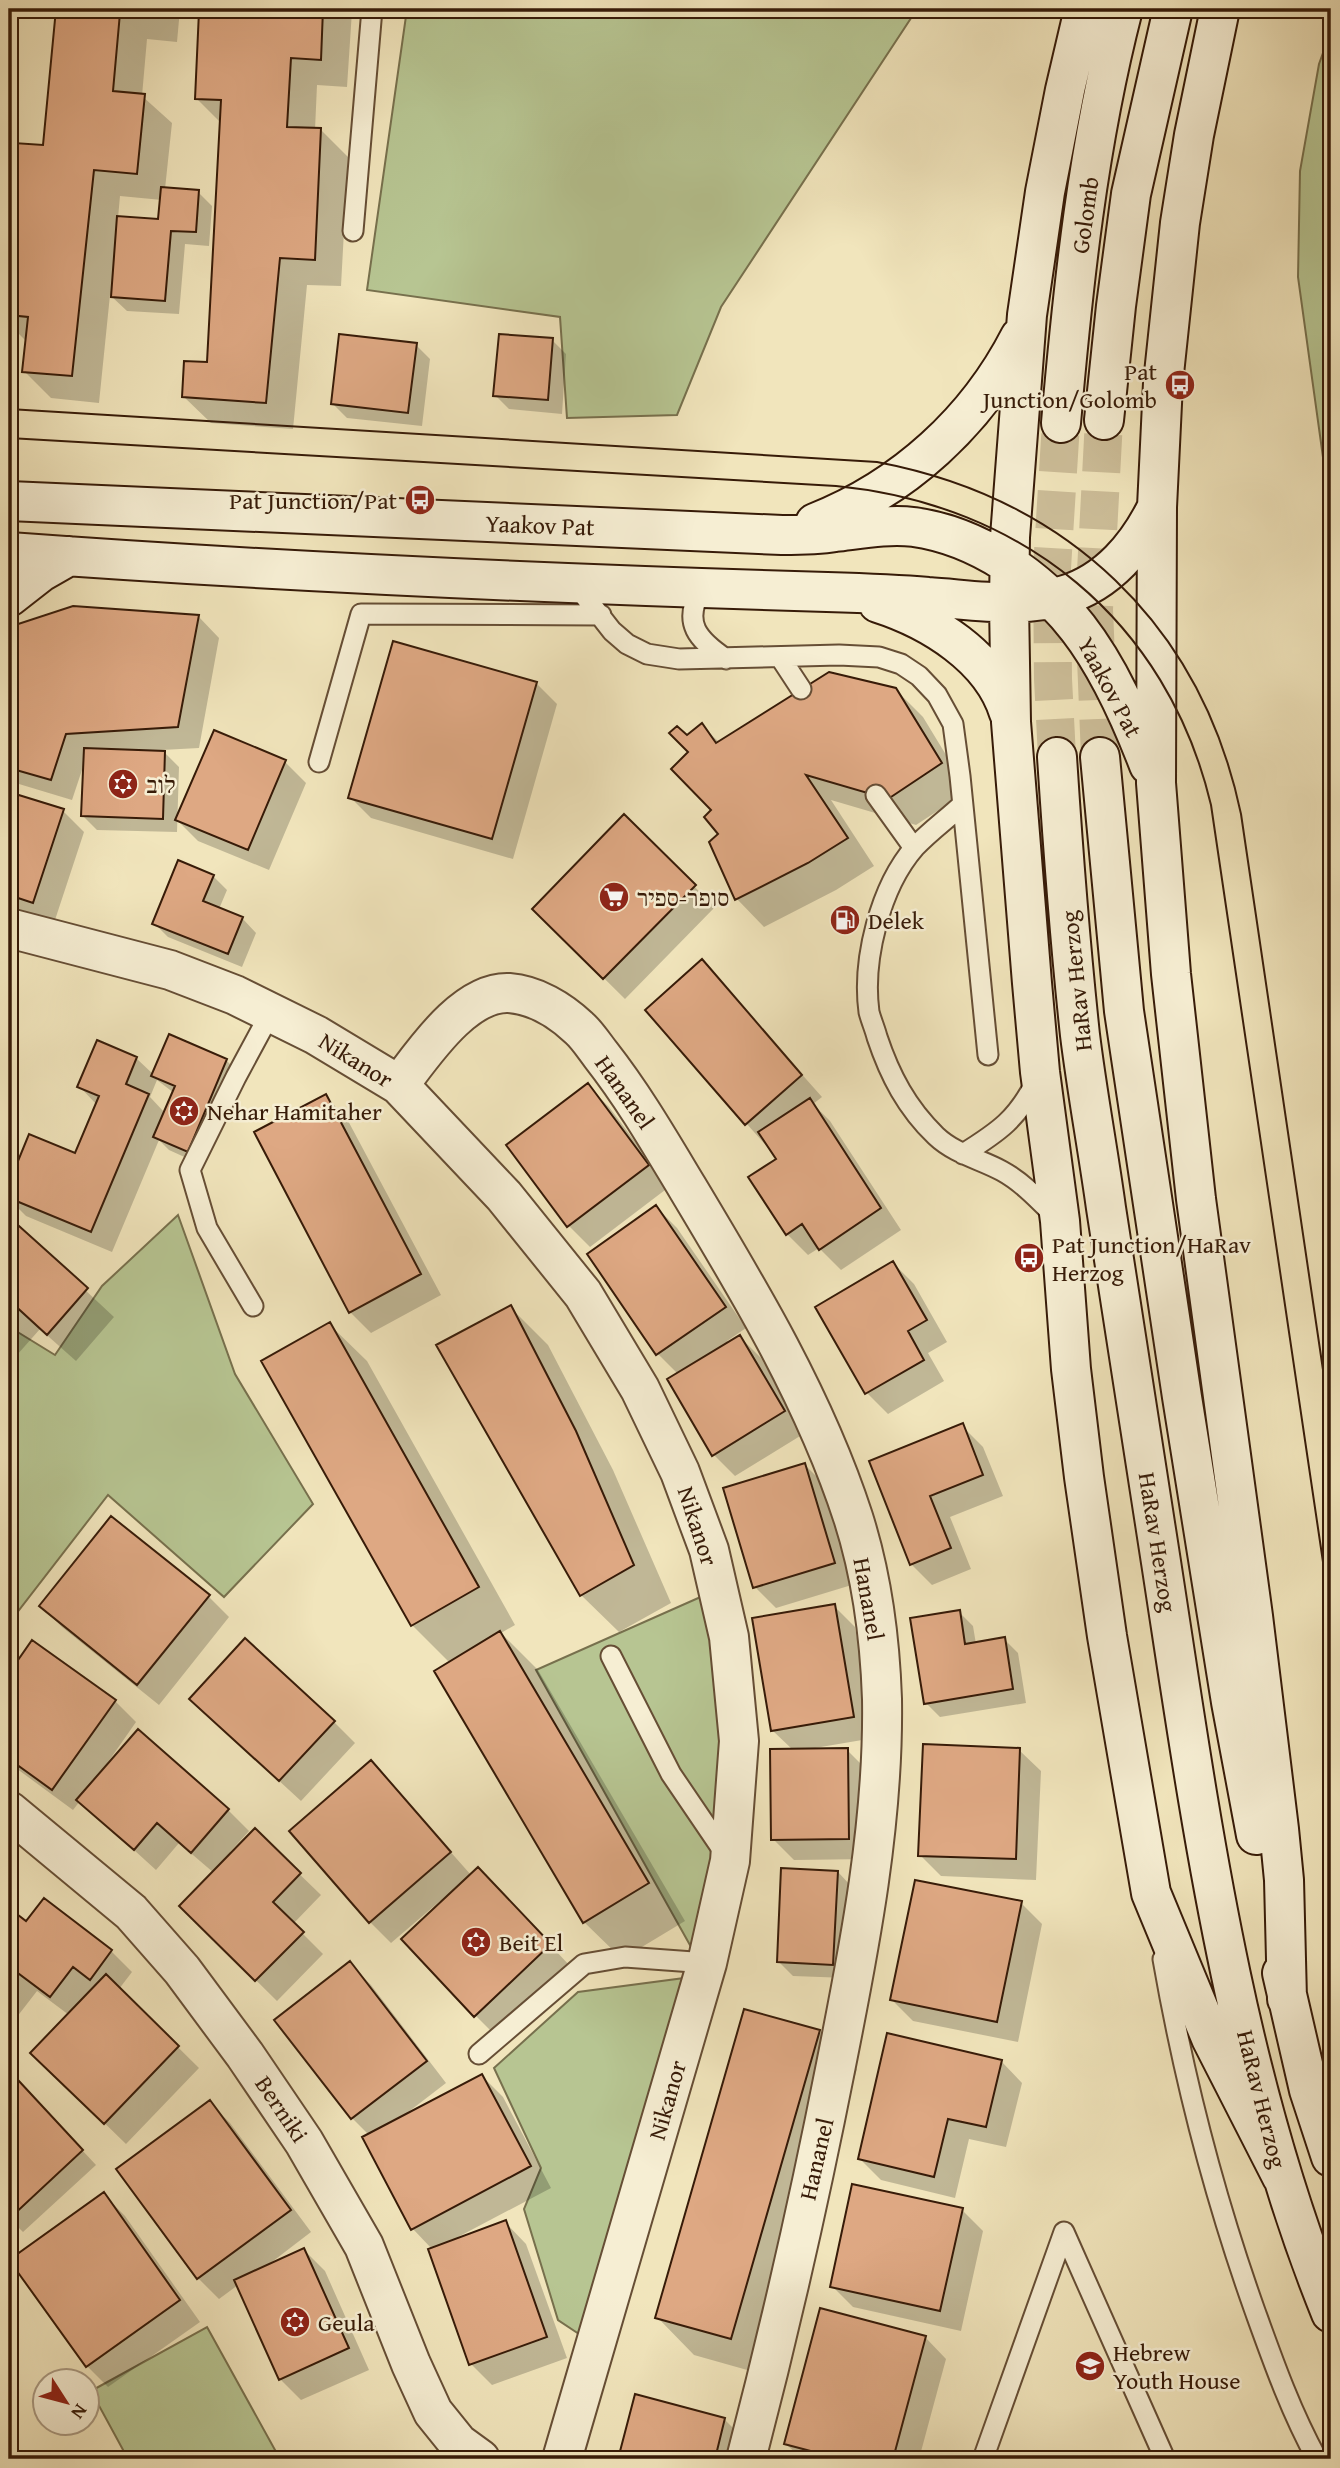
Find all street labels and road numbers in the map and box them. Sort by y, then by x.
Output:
street label: Golomb [1062,174,1108,256]
street label: Yaakov Pat [485,506,596,544]
street label: Yaakov Pat [1069,631,1151,744]
street label: HaRav Herzog [1051,909,1101,1053]
street label: Nikanor [312,1024,400,1097]
street label: Hananel [587,1048,663,1136]
street label: HaRav Herzog [1130,1470,1186,1614]
street label: Nikanor [669,1482,727,1570]
street label: Hananel [845,1555,894,1643]
street label: HaRav Herzog [1228,2026,1296,2172]
street label: Nikanor [639,2056,695,2144]
street label: Berniki [247,2069,317,2150]
street label: Hananel [790,2114,843,2204]

